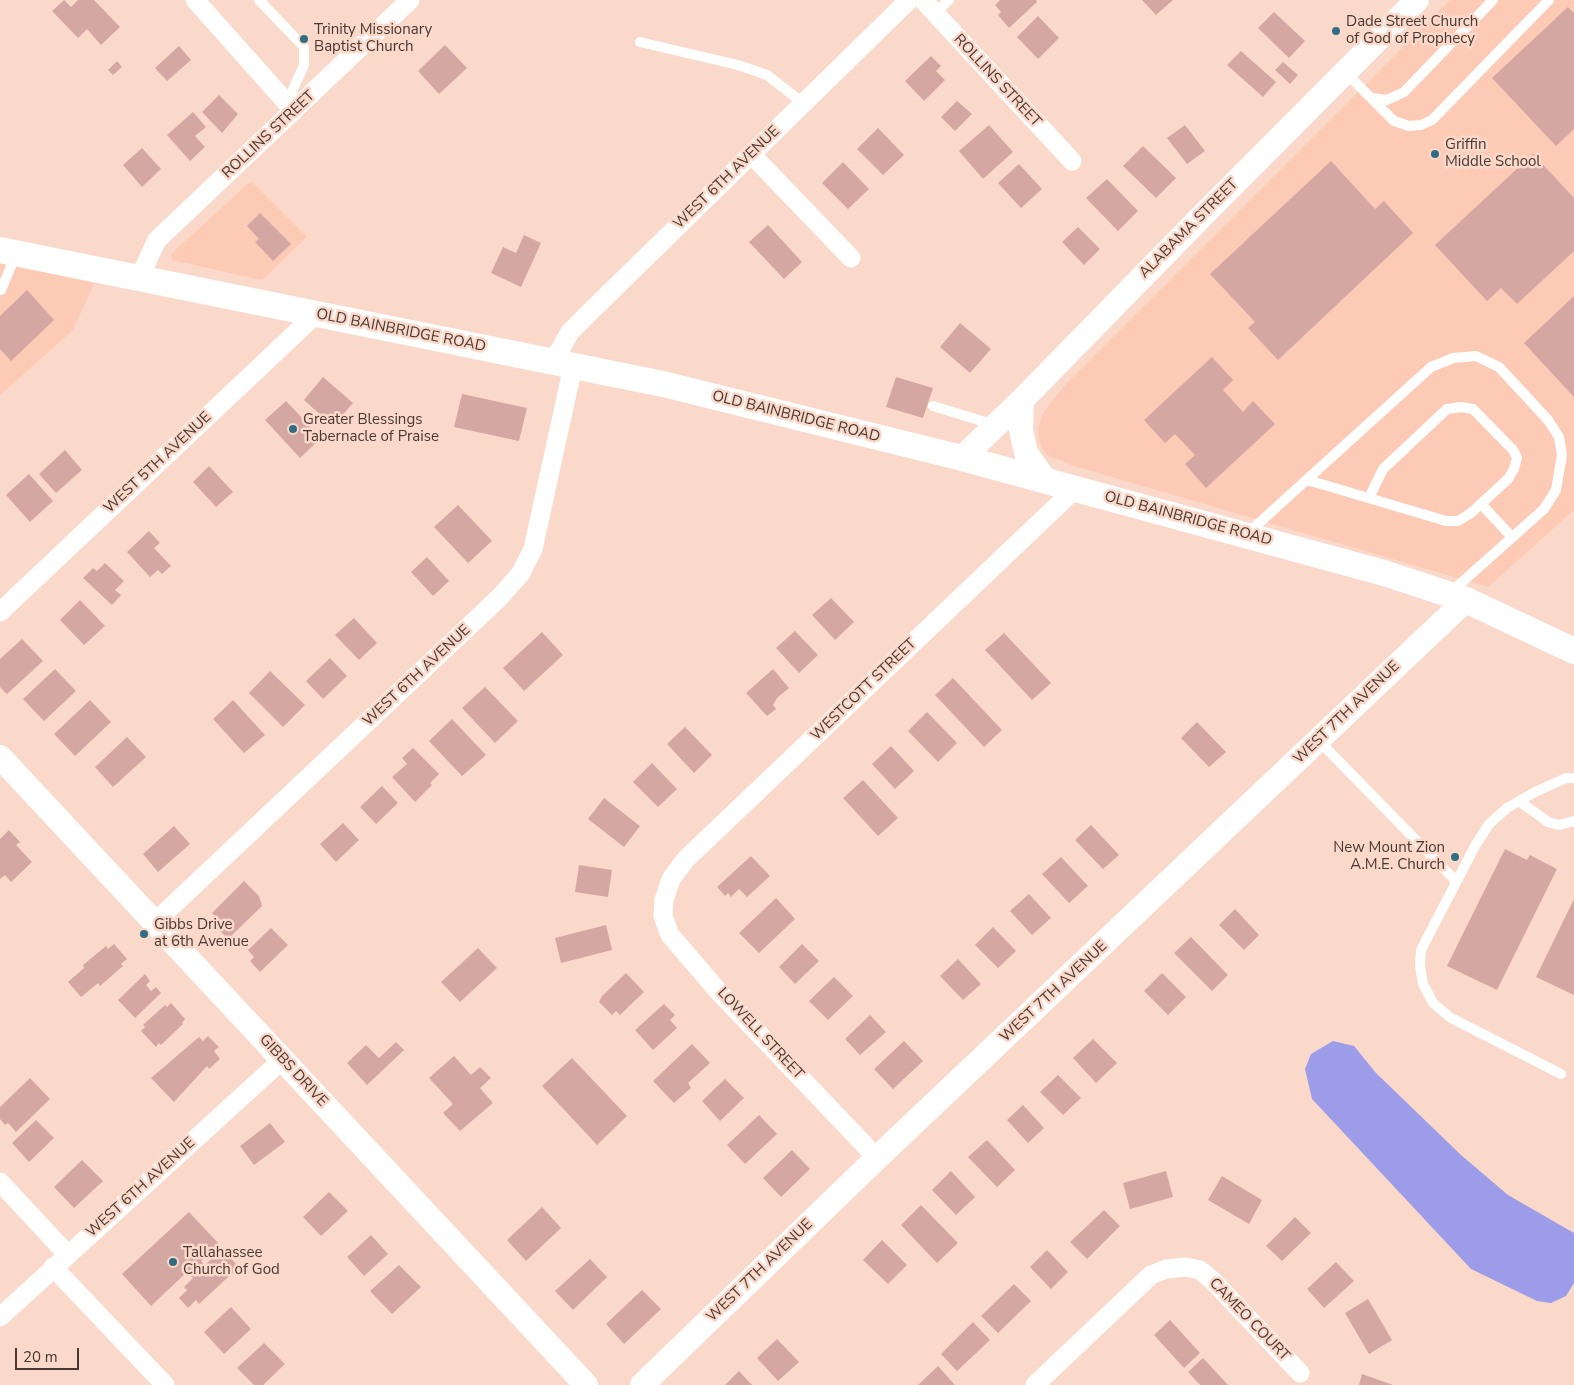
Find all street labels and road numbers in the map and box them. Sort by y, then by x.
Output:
street label: ROLLINS STREET [949,31,1045,131]
street label: ROLLINS STREET [219,87,319,183]
street label: WEST 6TH AVENUE [670,123,784,233]
street label: ALABAMA STREET [1136,176,1242,282]
street label: OLD BAINBRIDGE ROAD [315,306,487,356]
street label: OLD BAINBRIDGE ROAD [710,387,882,447]
street label: WEST 5TH AVENUE [101,409,215,517]
street label: OLD BAINBRIDGE ROAD [1102,488,1274,550]
street label: WEST 6TH AVENUE [360,622,474,730]
street label: WESTCOTT STREET [808,635,920,745]
street label: WEST 7TH AVENUE [1290,658,1404,768]
street label: WEST 7TH AVENUE [997,938,1111,1046]
street label: LOWELL STREET [713,984,807,1084]
street label: GIBBS DRIVE [255,1031,331,1111]
street label: WEST 6TH AVENUE [83,1134,199,1242]
street label: WEST 7TH AVENUE [703,1216,817,1326]
street label: CAMEO COURT [1205,1275,1293,1365]

